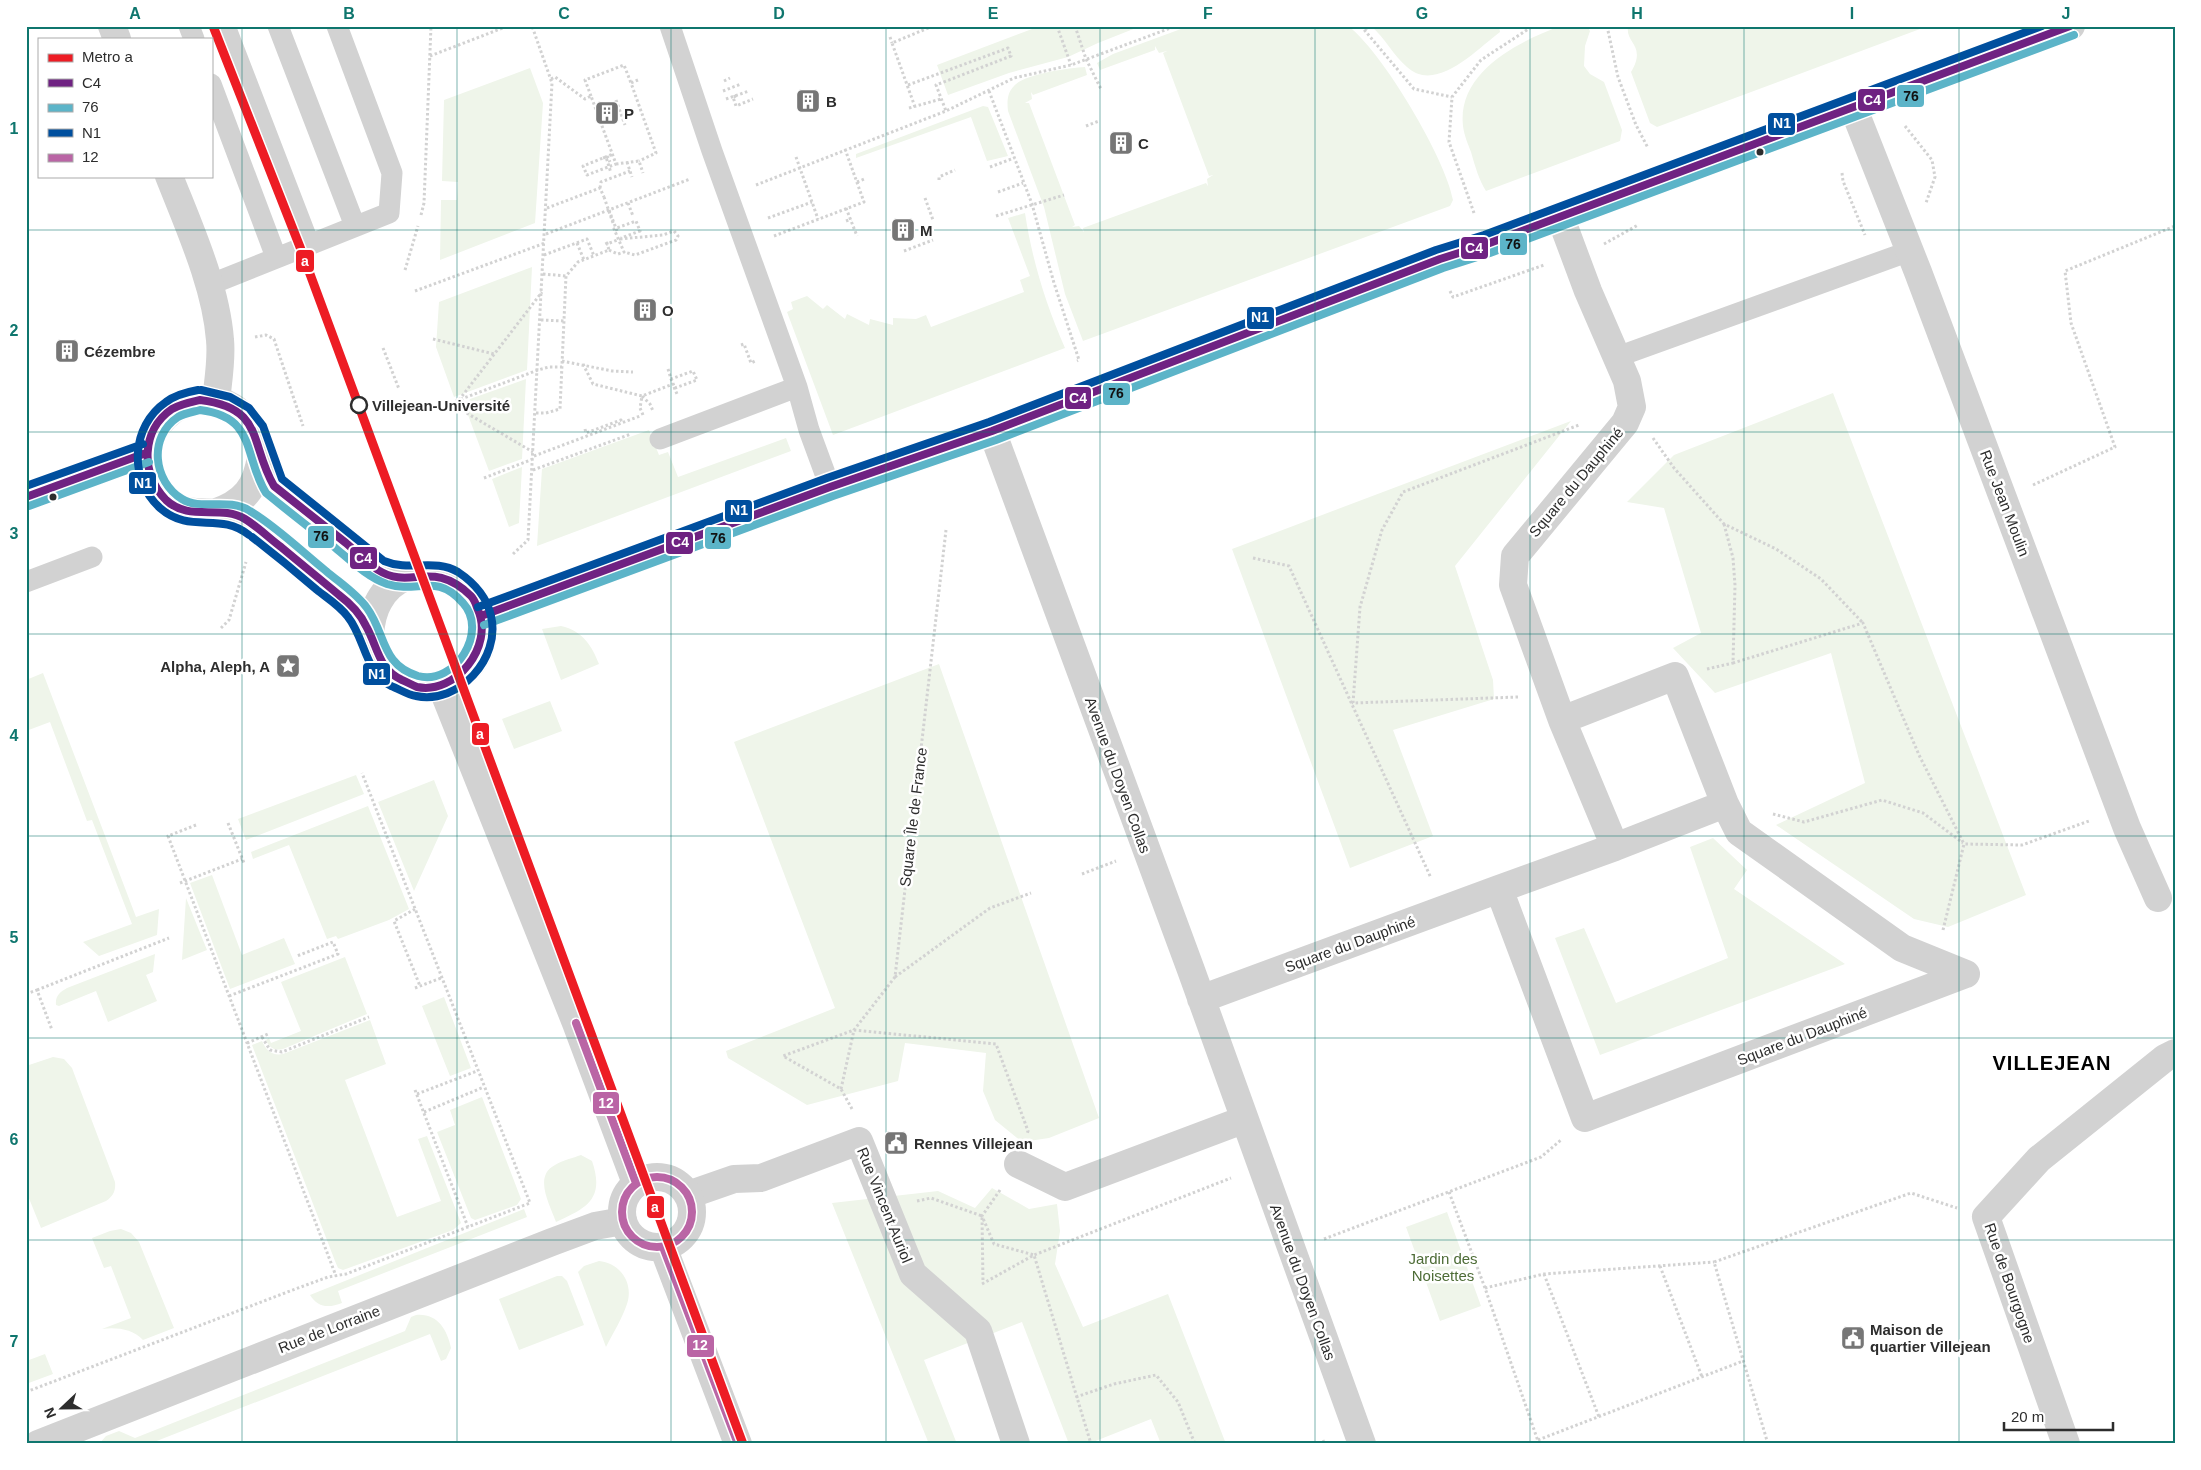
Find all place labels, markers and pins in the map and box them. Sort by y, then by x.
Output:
building icon: B [795,88,821,114]
place label: B [826,93,837,110]
building icon: P [594,100,620,126]
place label: P [624,105,634,122]
building icon: C [1108,130,1134,156]
place label: C [1138,135,1149,152]
unlabelled marker [1755,147,1765,157]
building icon: M [890,217,916,243]
place label: M [920,222,933,239]
building icon: O [632,297,658,323]
place label: O [662,302,674,319]
building icon: Cézembre [54,338,80,364]
place label: Cézembre [84,343,156,360]
marker: Villejean-Université [350,396,368,414]
place label: Villejean-Université [372,397,510,414]
unlabelled marker [48,492,58,502]
place icon: Alpha, Aleph, A [275,653,301,679]
place label: Alpha, Aleph, A [160,658,270,675]
public building icon: Rennes Villejean [883,1130,909,1156]
place label: Rennes Villejean [914,1135,1033,1152]
place label: Maison de quartier Villejean [1870,1321,1991,1355]
public building icon: Maison de quartier Villejean [1840,1325,1866,1351]

